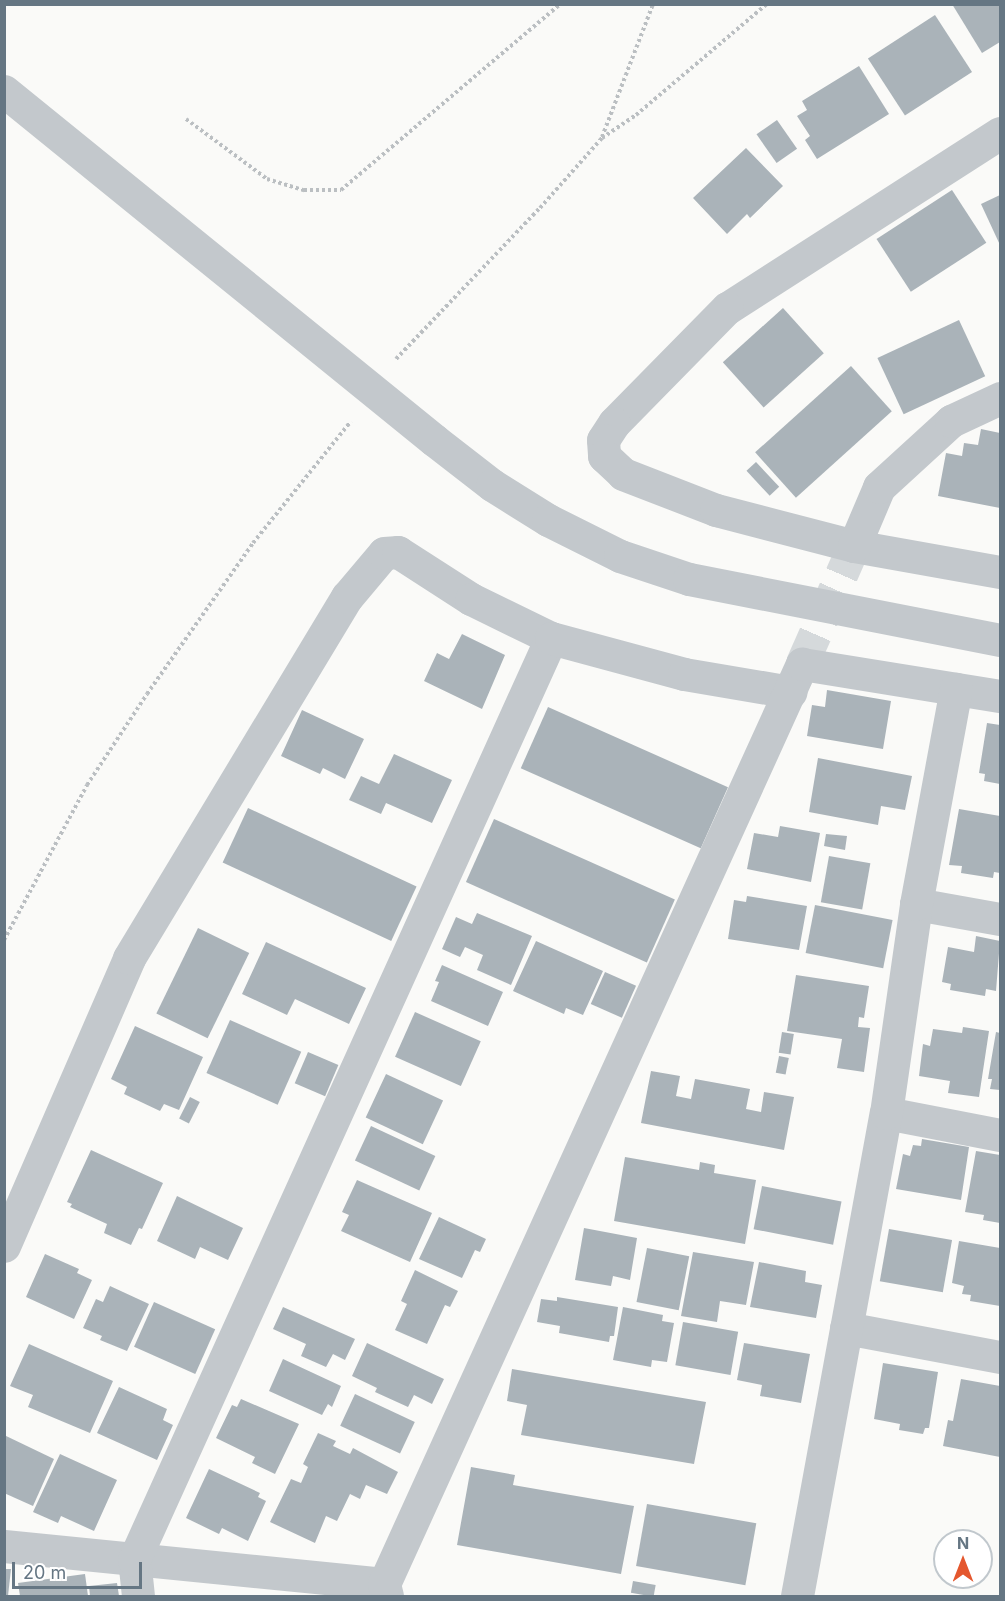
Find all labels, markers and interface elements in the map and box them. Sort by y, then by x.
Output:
north arrow [933,1529,993,1589]
text: N [957,1533,969,1553]
scale bar [15,1550,146,1588]
text: 20 m [23,1562,66,1583]

